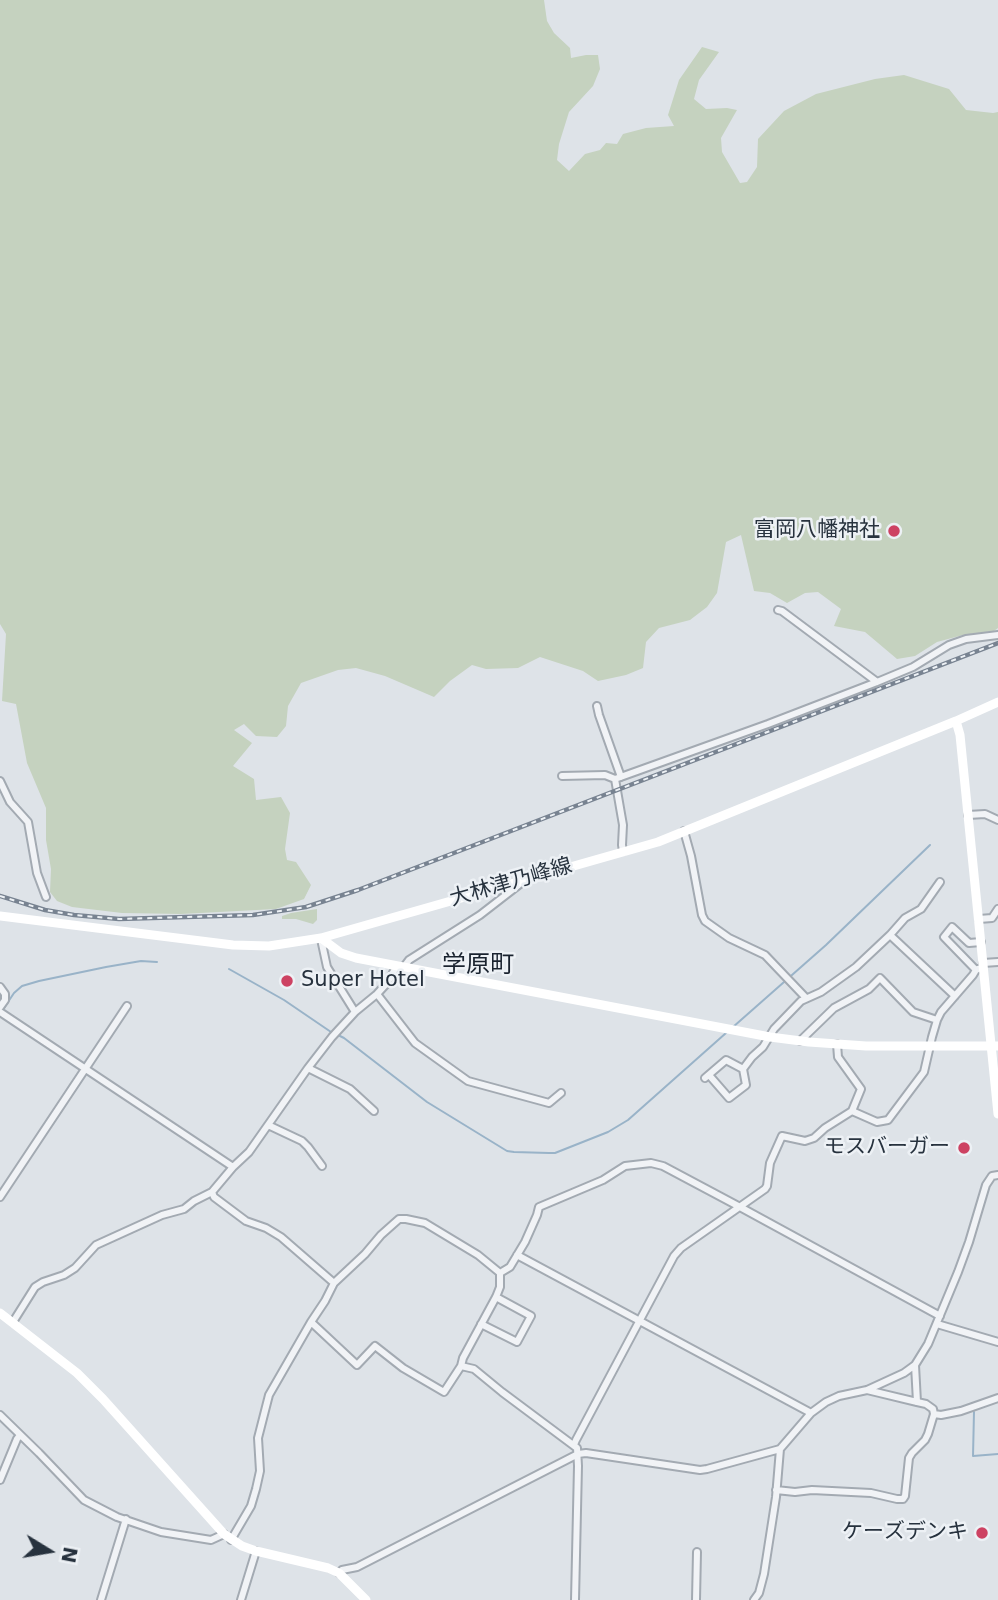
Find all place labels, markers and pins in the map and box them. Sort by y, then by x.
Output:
place label: 富岡八幡神社 [754,518,880,544]
marker: 富岡八幡神社 [886,523,902,539]
place label: Super Hotel [301,968,425,994]
marker: Super Hotel [279,973,295,989]
place label: モスバーガー [824,1135,950,1161]
marker: モスバーガー [956,1140,972,1156]
place label: ケーズデンキ [842,1520,968,1546]
marker: ケーズデンキ [974,1525,990,1541]

